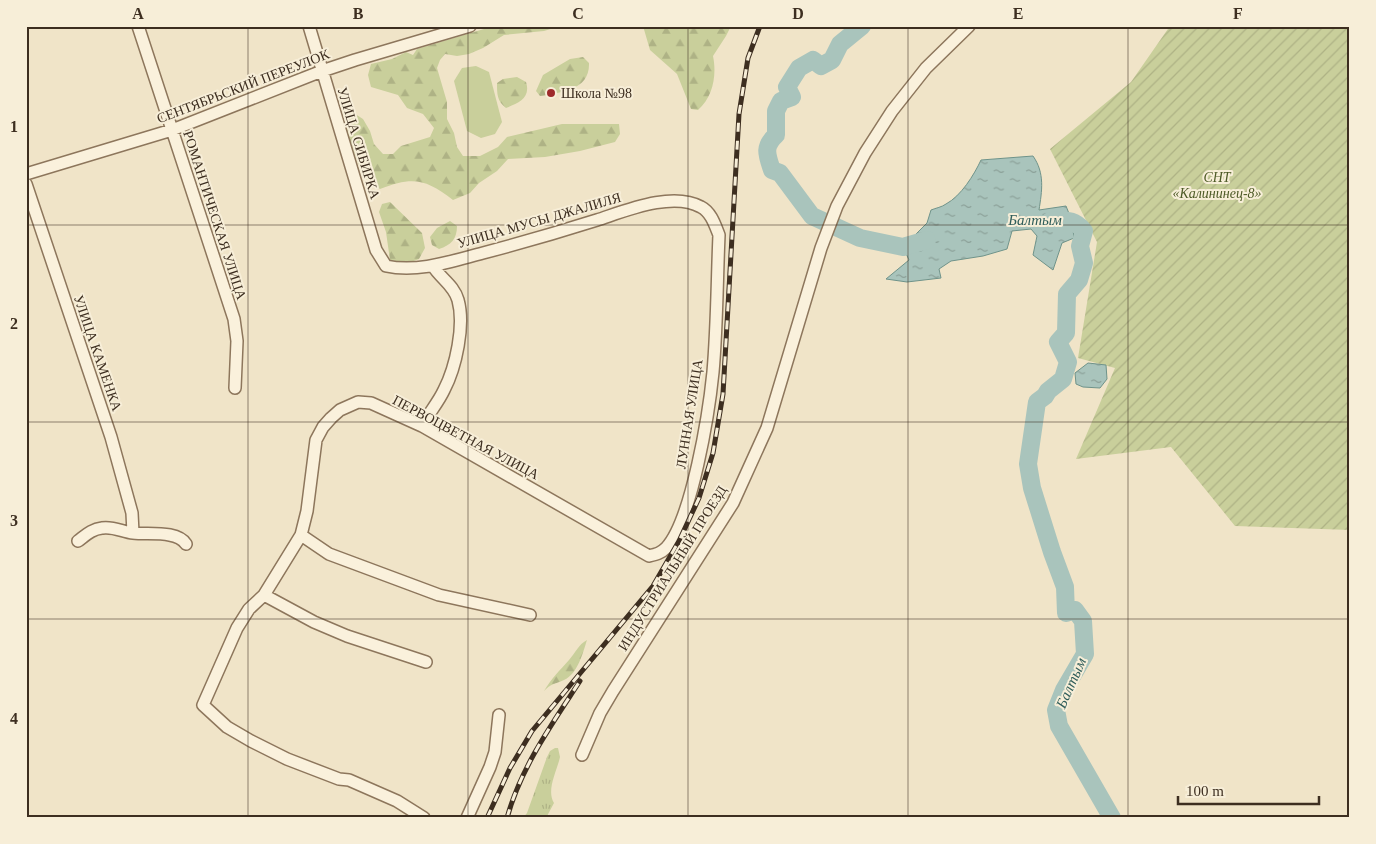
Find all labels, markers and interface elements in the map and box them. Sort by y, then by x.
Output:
text: A [132,5,144,22]
text: B [353,5,364,22]
text: C [572,5,584,22]
text: D [792,5,804,22]
text: E [1013,5,1023,22]
text: F [1233,5,1243,22]
street label: СЕНТЯБРЬСКИЙ ПЕРЕУЛОК [154,45,332,126]
street label: УЛИЦА СИБИРКА [334,85,383,202]
place label: Школа №98 [561,86,632,101]
marker: Школа №98 [545,87,557,99]
text: 1 [10,118,18,135]
street label: РОМАНТИЧЕСКАЯ УЛИЦА [180,129,249,302]
park label: СНТ «Калининец-8» [1172,170,1262,201]
street label: УЛИЦА МУСЫ ДЖАЛИЛЯ [455,190,623,251]
water label: Балтым [1007,212,1062,228]
street label: УЛИЦА КАМЕНКА [71,293,125,414]
text: 2 [10,315,18,332]
street label: ЛУННАЯ УЛИЦА [673,357,706,470]
street label: ПЕРВОЦВЕТНАЯ УЛИЦА [390,392,542,483]
street label: ИНДУСТРИАЛЬНЫЙ ПРОЕЗД [614,482,730,654]
text: 3 [10,512,18,529]
water label: Балтым [1052,655,1089,712]
text: 4 [10,710,18,727]
scale bar [1178,774,1320,806]
text: 100 m [1186,783,1224,799]

